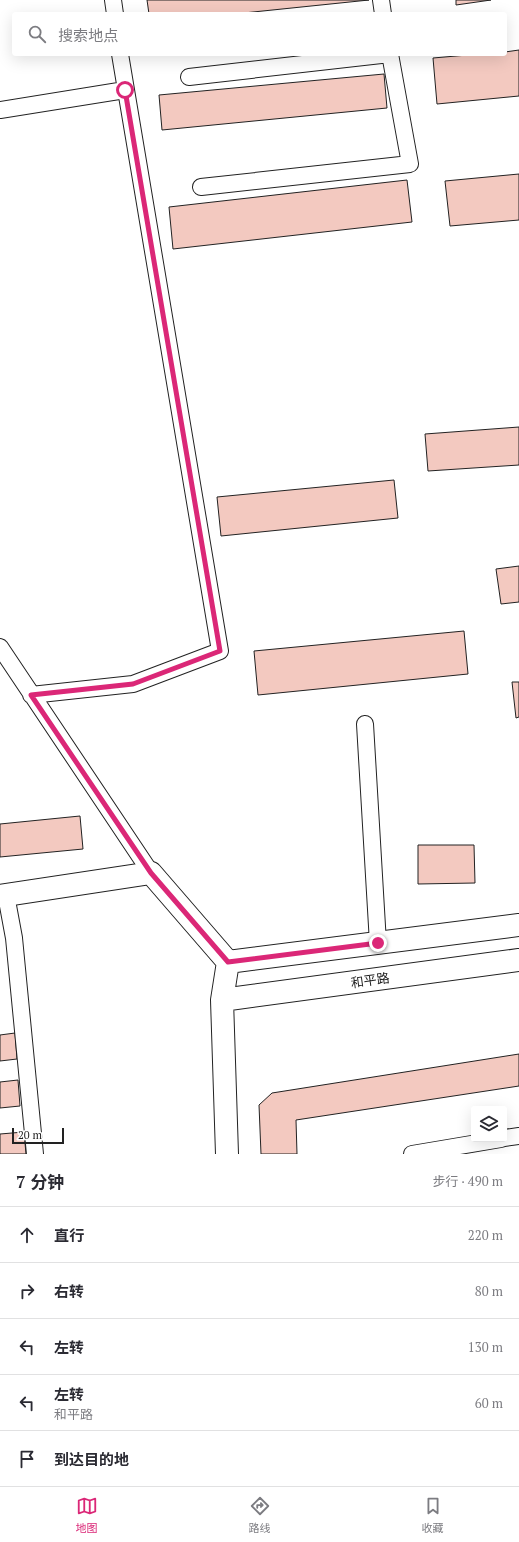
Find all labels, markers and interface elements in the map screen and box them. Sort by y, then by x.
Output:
search box [12,12,507,56]
icon: search [26,23,48,45]
text: 搜索地点 [58,25,118,45]
route start [116,81,134,99]
route end [369,934,387,952]
street label: 和平路 [349,968,391,992]
map controls [471,1106,507,1142]
button: layers [471,1106,507,1142]
scale bar [12,1126,64,1145]
text: 20 m [18,1128,42,1142]
text: 7 分钟 [16,1170,64,1193]
text: 步行 · 490 m [432,1172,503,1190]
icon: ahead [16,1224,38,1246]
text: 直行 [54,1225,84,1245]
text: 220 m [468,1226,503,1244]
icon: right [16,1280,38,1302]
text: 右转 [54,1281,84,1301]
text: 80 m [475,1282,503,1300]
icon: left [16,1336,38,1358]
text: 左转 [54,1337,84,1357]
text: 130 m [468,1338,503,1356]
text: 左转 [54,1384,84,1404]
icon: left [16,1392,38,1414]
text: 60 m [475,1394,503,1412]
text: 和平路 [54,1405,93,1423]
icon: arrive [16,1448,38,1470]
text: 到达目的地 [54,1449,129,1469]
tab: 地图 [76,1495,98,1535]
tab: 路线 [249,1495,271,1535]
tab: 收藏 [422,1495,444,1535]

